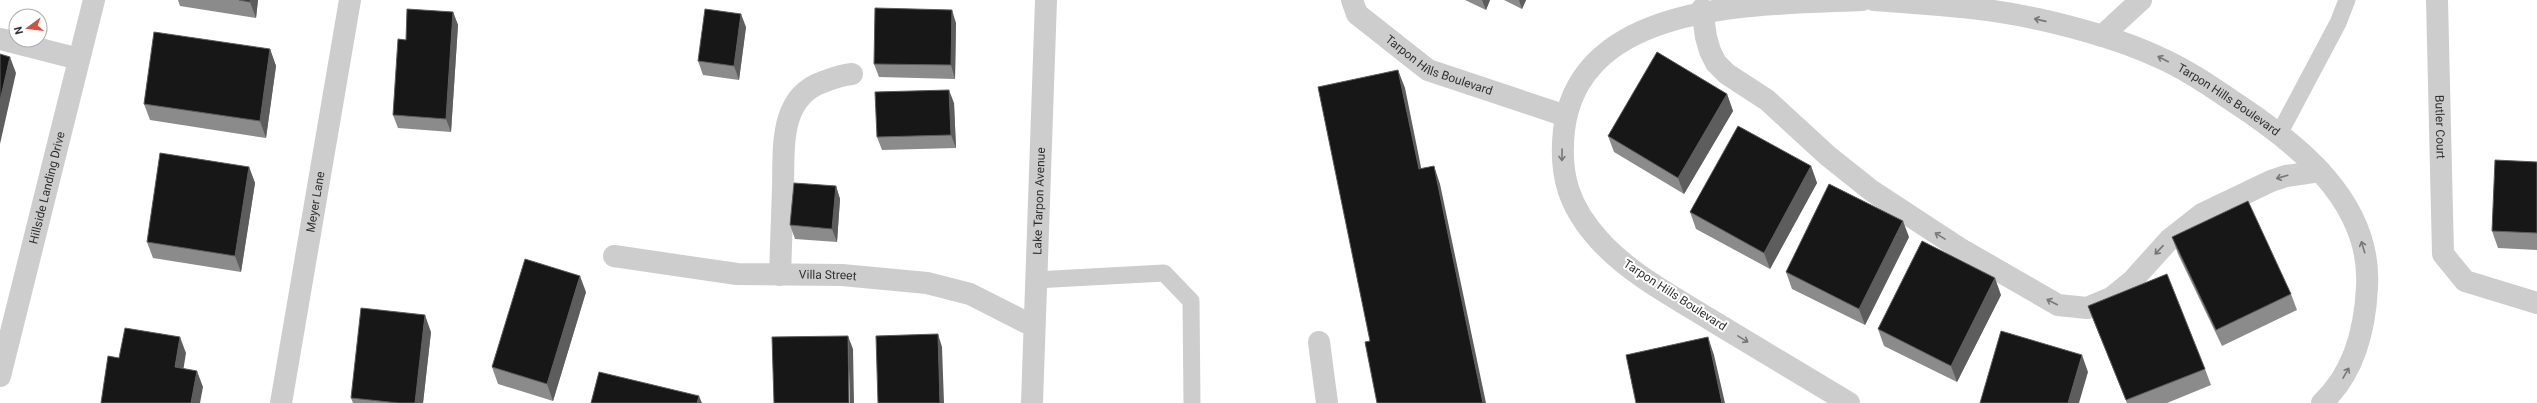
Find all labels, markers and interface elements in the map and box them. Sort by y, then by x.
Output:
north arrow [8,8,48,48]
one-way arrow [2034,15,2047,23]
text: N [11,25,26,36]
street label: Tarpon Hills Boulevard [1383,32,1494,98]
one-way arrow [2158,55,2170,63]
street label: Tarpon Hills Boulevard [2175,61,2282,139]
street label: Butler Court [2432,95,2448,159]
street label: Hillside Landing Drive [26,130,68,245]
street label: Lake Tarpon Avenue [1030,147,1048,255]
one-way arrow [1558,148,1566,161]
street label: Meyer Lane [303,170,328,234]
one-way arrow [2275,174,2288,181]
one-way arrow [1934,231,1946,239]
one-way arrow [2359,240,2366,253]
one-way arrow [2154,245,2164,255]
street label: Tarpon Hills Boulevard [1621,256,1729,334]
street label: Villa Street [799,268,857,283]
one-way arrow [2046,298,2058,305]
one-way arrow [1737,335,1748,343]
one-way arrow [2342,367,2350,379]

